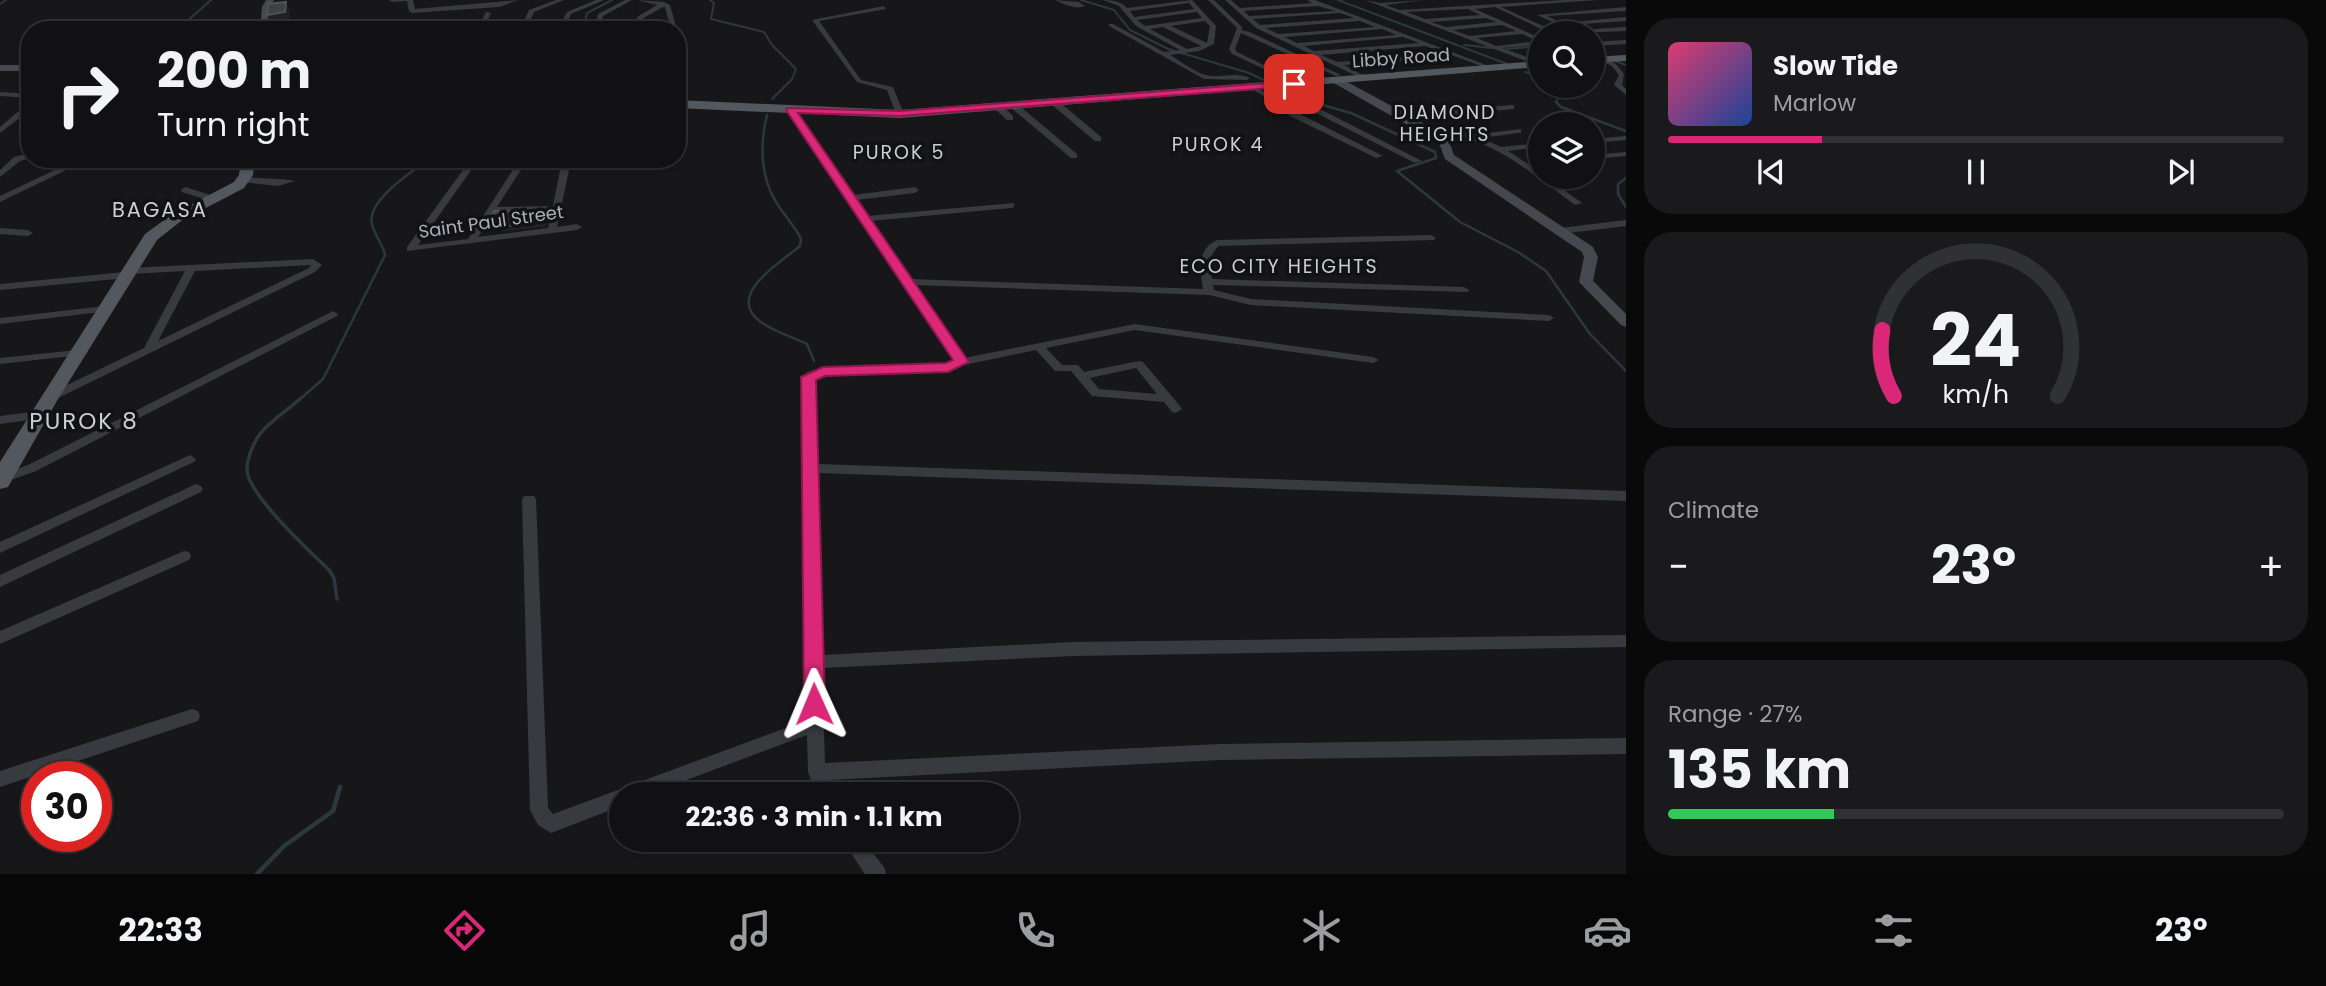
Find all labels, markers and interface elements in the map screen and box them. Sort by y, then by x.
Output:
map controls [1528,21,1605,189]
button: search [1528,21,1605,98]
text: 200 m [157,37,311,105]
street label: Libby Road [1351,42,1451,73]
text: Slow Tide [1773,48,1898,84]
icon: right [42,49,133,140]
pin [1264,54,1324,114]
icon: arrive [1275,65,1313,103]
text: Marlow [1773,87,1856,119]
district label: DIAMOND HEIGHTS [1394,99,1497,148]
text: Turn right [157,102,309,147]
button: layers [1528,112,1605,189]
district label: PUROK 4 [1172,131,1264,158]
district label: PUROK 5 [853,139,945,166]
icon: previous [1752,153,1790,191]
icon: pause [1957,153,1995,191]
icon: next [2162,153,2200,191]
district label: BAGASA [112,195,208,224]
street label: Saint Paul Street [417,199,565,244]
district label: ECO CITY HEIGHTS [1179,253,1379,280]
text: 24 [1931,290,2021,391]
text: km/h [1943,377,2009,412]
district label: PUROK 8 [29,405,139,437]
text: Climate [1668,494,1759,526]
text: 23° [1931,529,2016,602]
text: − [1668,540,1689,593]
text: + [2258,540,2284,593]
position arrow [777,667,851,741]
text: Range · 27% [1668,698,1802,730]
text: 135 km [1668,733,1851,806]
speed limit sign: 30 [21,761,112,852]
text: 22:36 · 3 min · 1.1 km [686,799,942,835]
icon: directions [440,906,489,955]
icon: music [726,906,775,955]
icon: phone [1011,906,1060,955]
icon: climate [1297,906,1346,955]
icon: car [1583,906,1632,955]
icon: filters [1869,906,1918,955]
text: 22:33 [118,907,203,952]
text: 23° [2155,907,2207,952]

